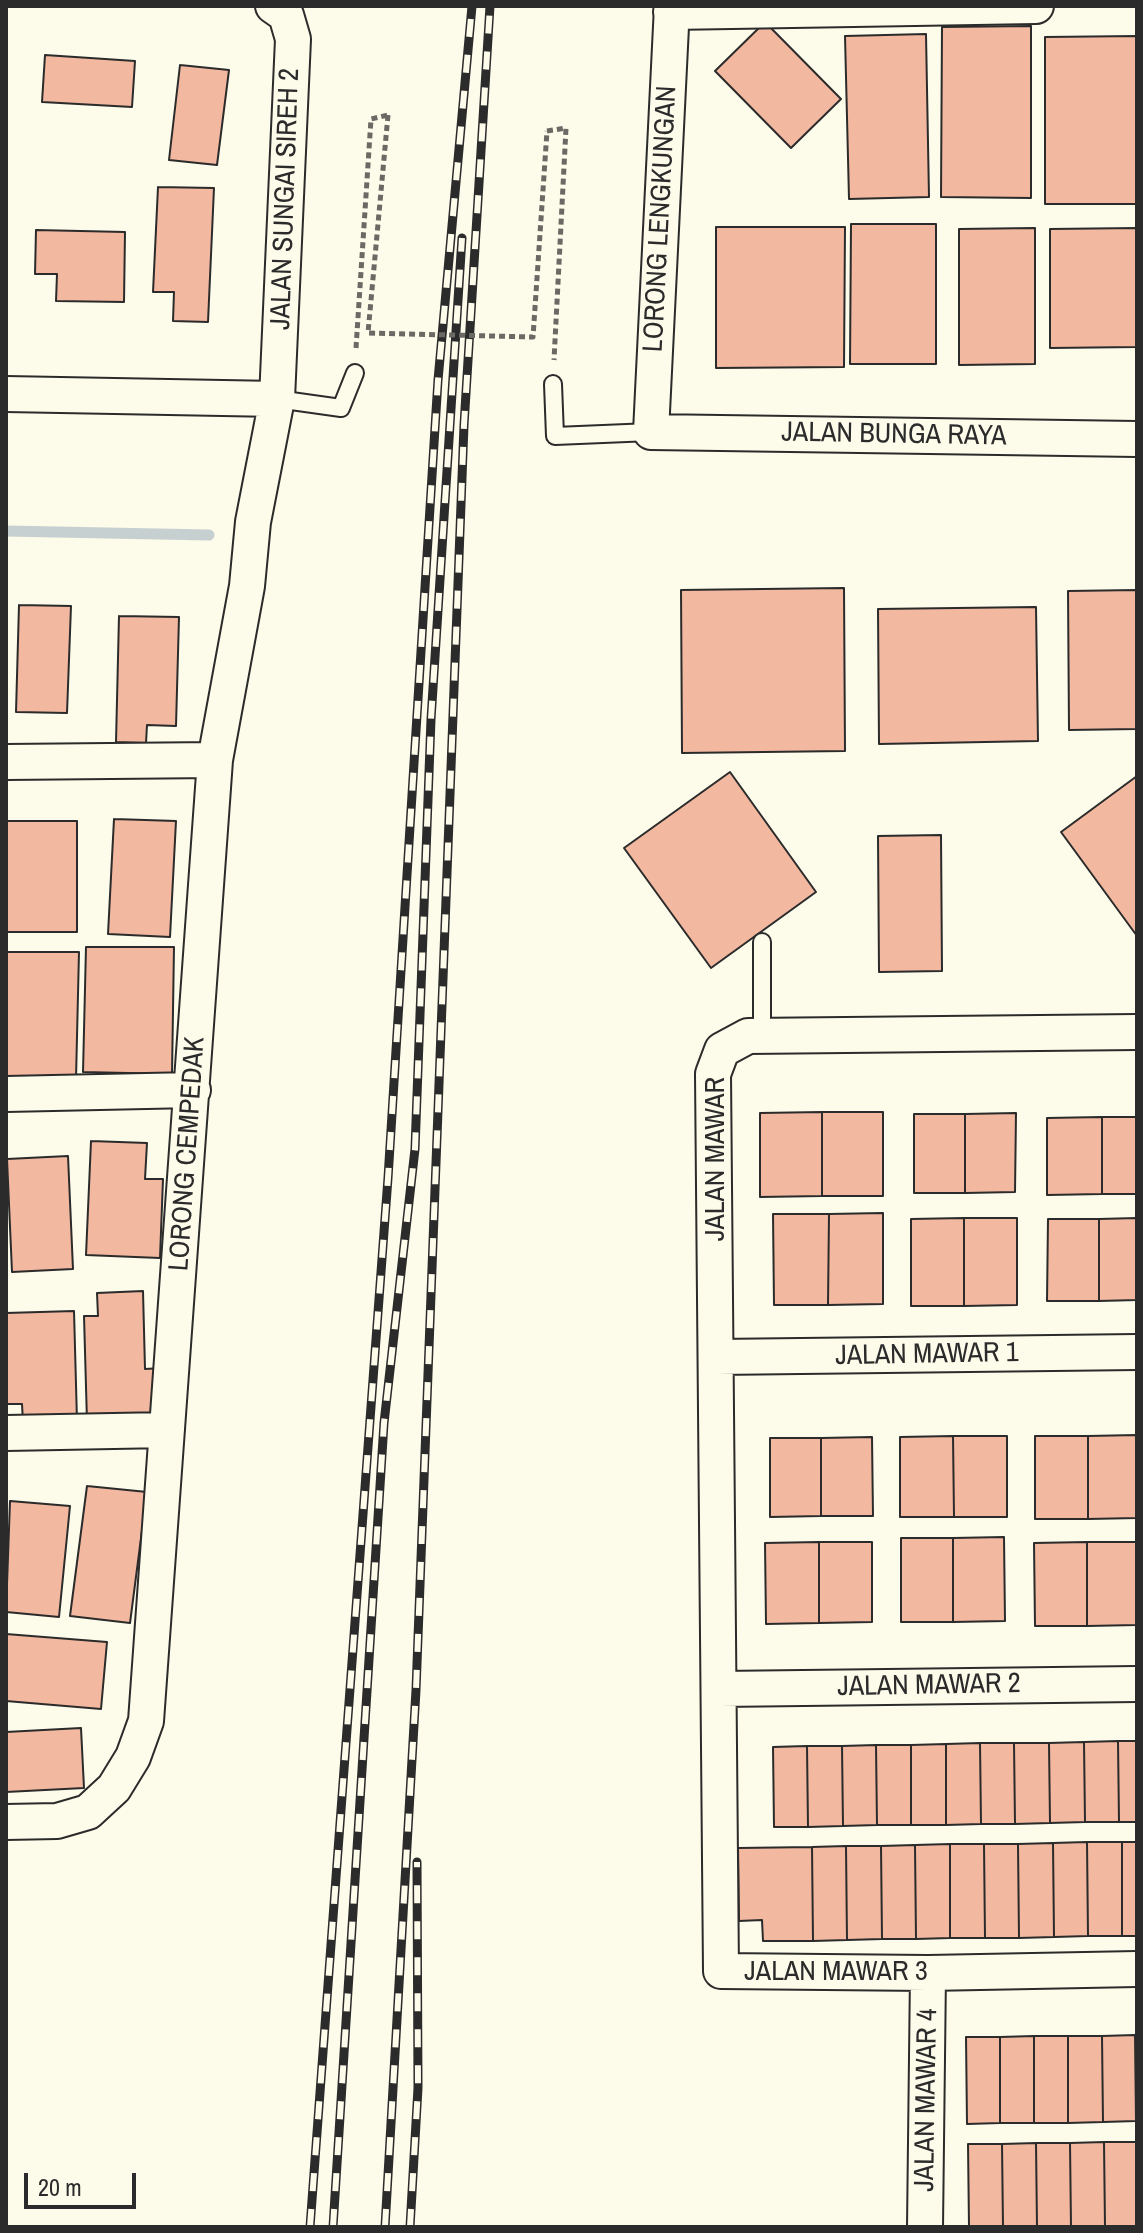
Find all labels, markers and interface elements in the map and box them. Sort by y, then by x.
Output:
street label: JALAN SUNGAI SIREH 2 [265,68,307,330]
street label: LORONG LENGKUNGAN [637,85,685,353]
street label: JALAN BUNGA RAYA [781,416,1007,454]
street label: LORONG CEMPEDAK [163,1036,213,1272]
street label: JALAN MAWAR [699,1077,733,1241]
street label: JALAN MAWAR 1 [835,1337,1019,1373]
street label: JALAN MAWAR 2 [837,1668,1021,1704]
street label: JALAN MAWAR 3 [744,1955,928,1989]
street label: JALAN MAWAR 4 [909,2008,945,2192]
scale bar [28,2157,140,2207]
text: 20 m [38,2171,82,2203]

